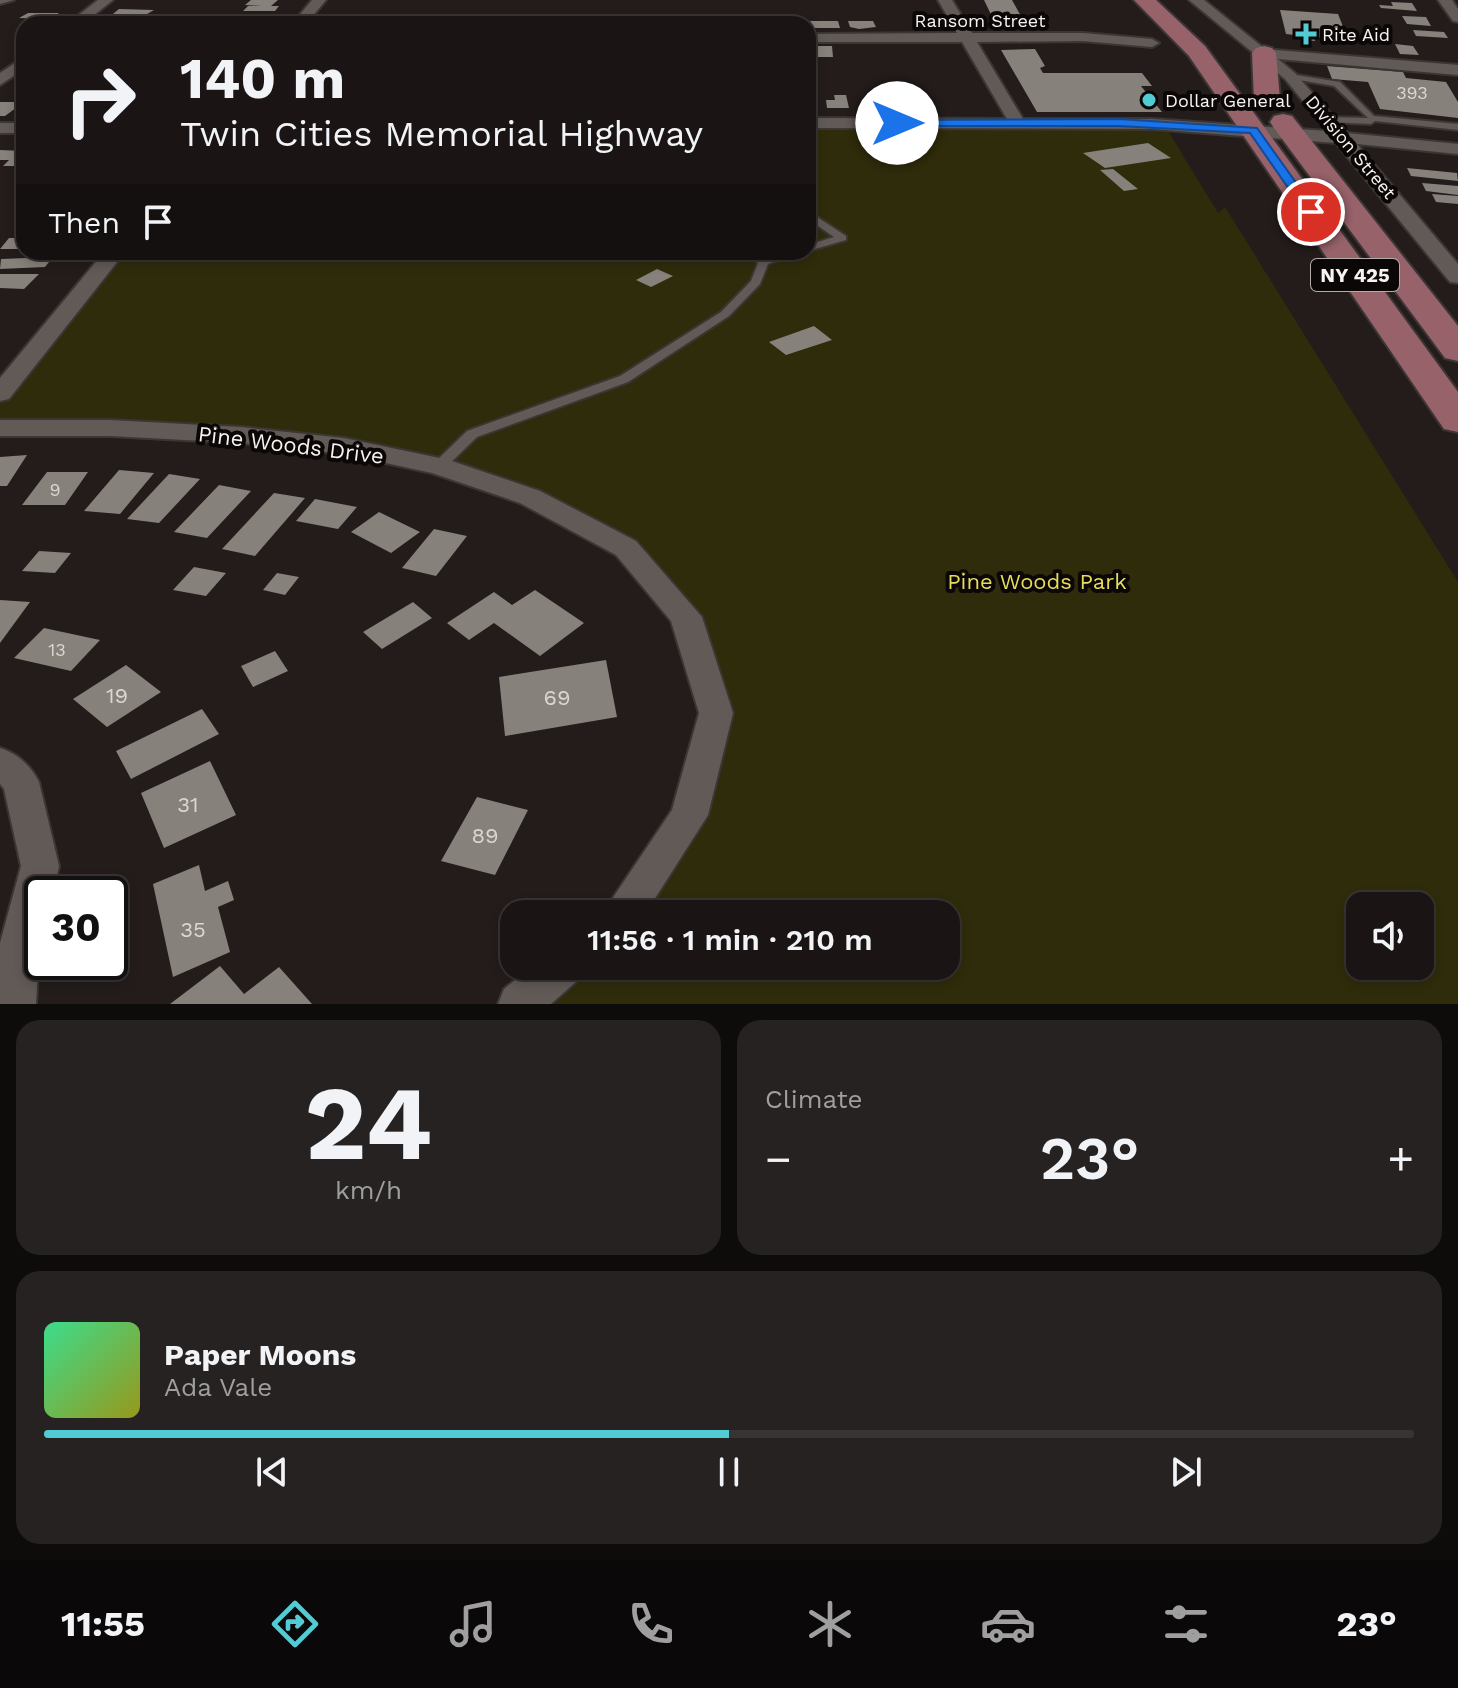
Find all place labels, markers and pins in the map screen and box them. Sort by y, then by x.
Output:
place label: Rite Aid [1322,24,1390,45]
marker: Rite Aid [1297,25,1315,43]
place label: Dollar General [1165,90,1291,111]
marker: Dollar General [1140,91,1158,109]
pin [1277,178,1345,246]

